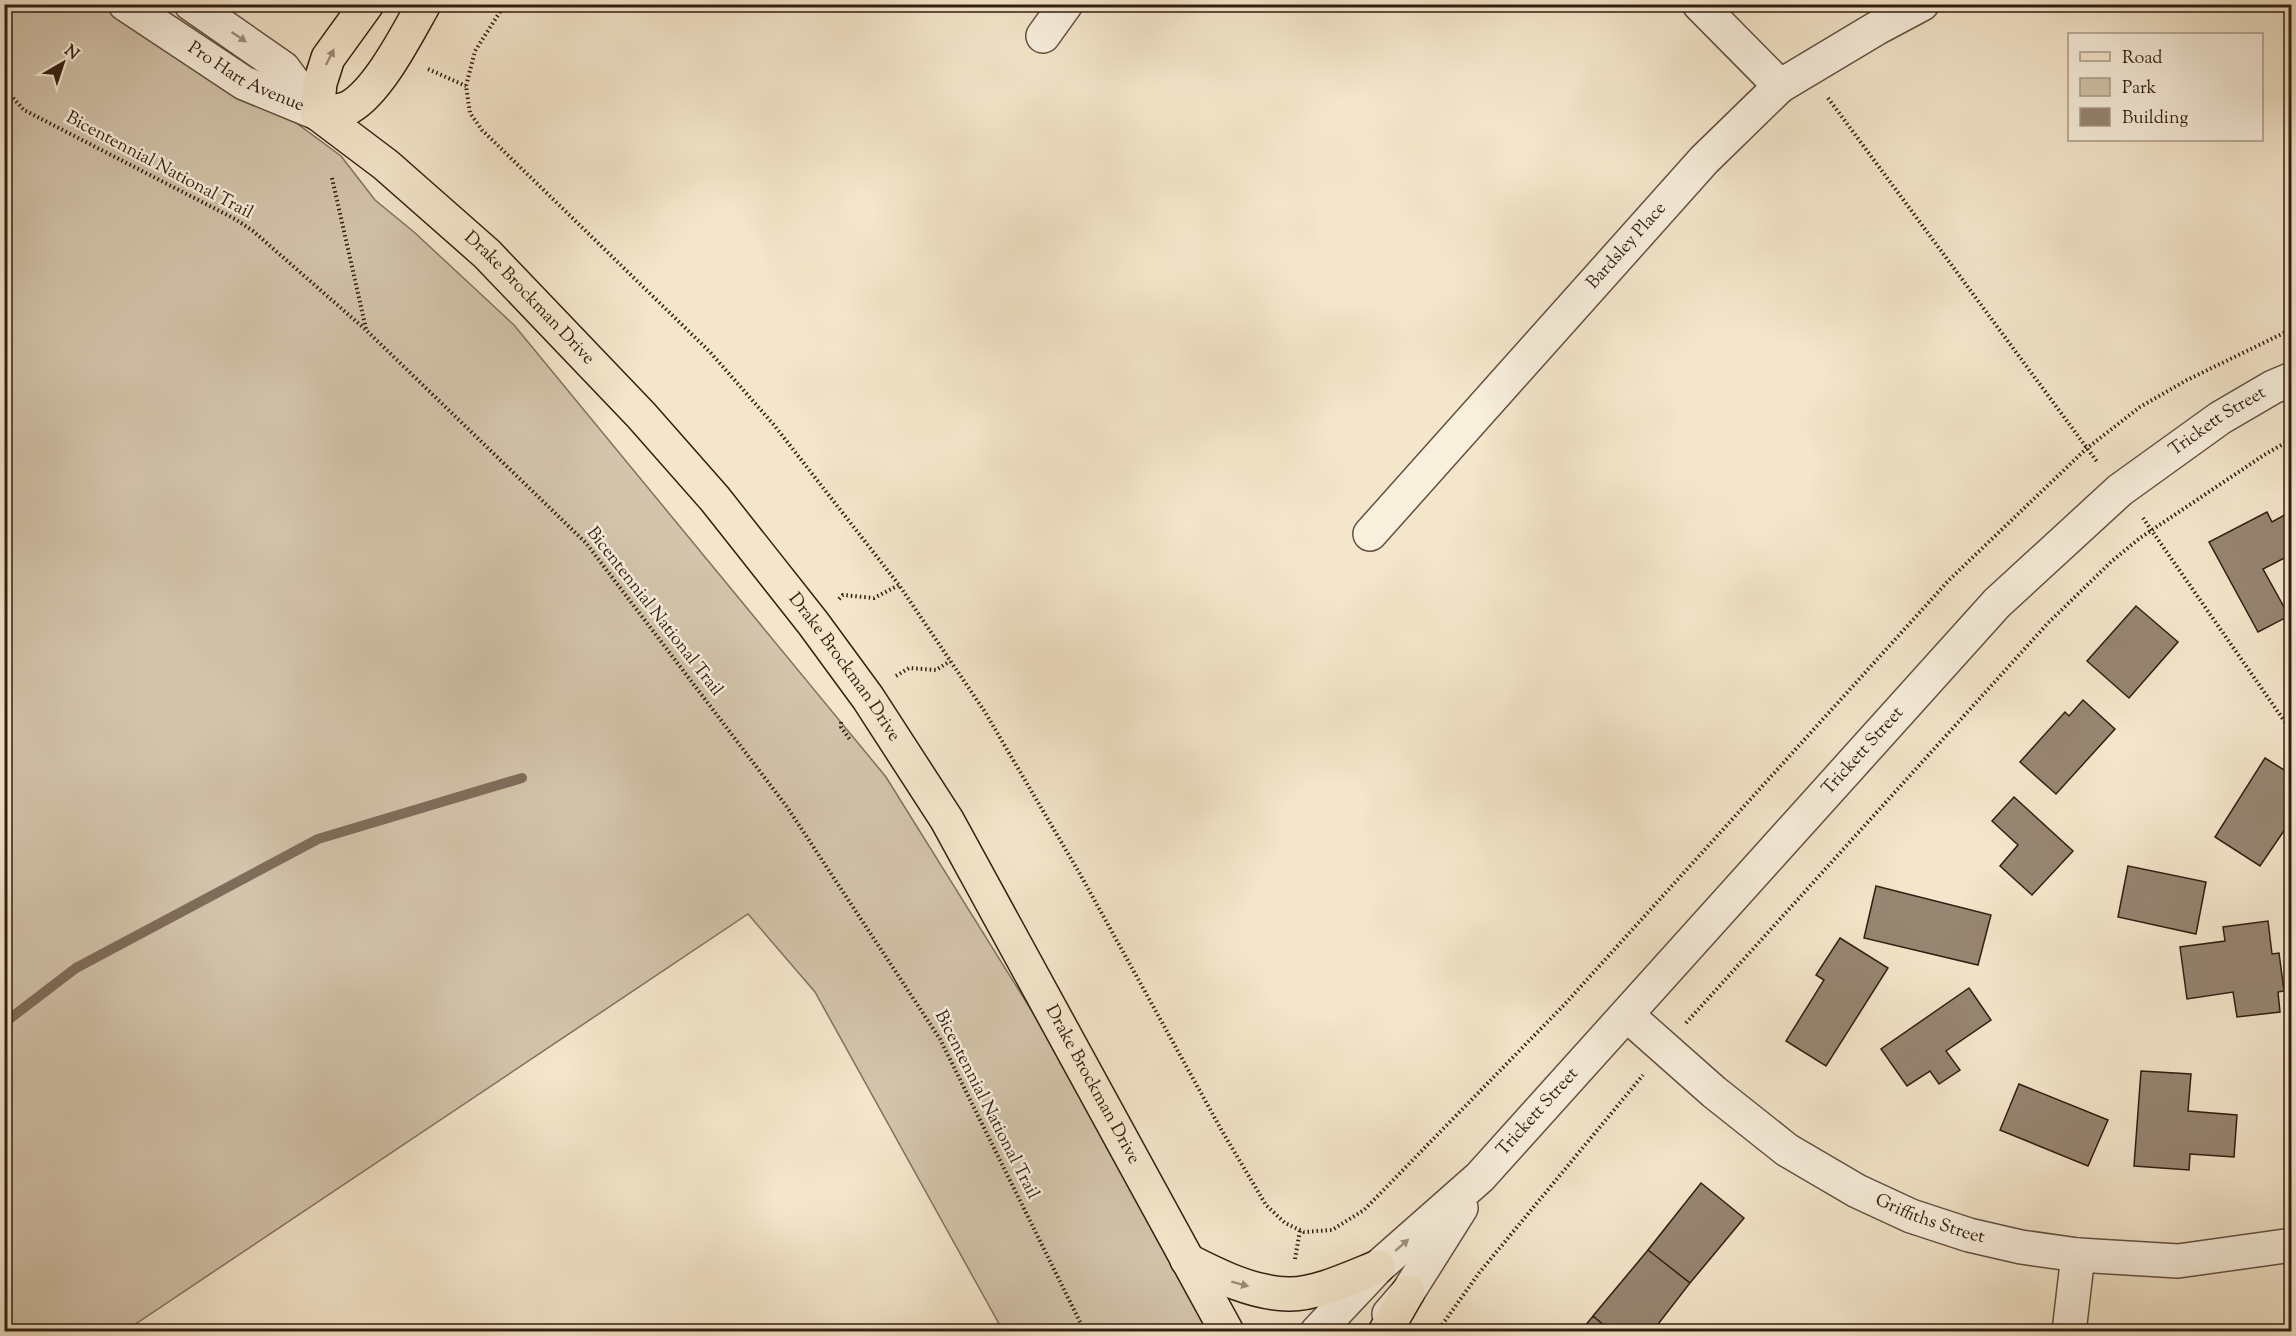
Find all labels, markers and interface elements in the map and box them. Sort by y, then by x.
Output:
one-way arrow [231,31,247,43]
north arrow [33,33,93,93]
legend [2068,33,2263,141]
street label: Pro Hart Avenue [182,36,308,119]
text: N [59,40,83,66]
text: Road [2122,46,2162,72]
one-way arrow [325,48,335,65]
text: Park [2122,76,2157,102]
street label: Bicentennial National Trail [61,105,257,227]
text: Building [2122,106,2188,132]
street label: Bardsley Place [1581,197,1673,295]
street label: Drake Brockman Drive [457,226,600,371]
street label: Trickett Street [2164,381,2271,463]
street label: Bicentennial National Trail [579,522,729,702]
street label: Drake Brockman Drive [781,588,906,747]
street label: Trickett Street [1816,701,1910,801]
street label: Drake Brockman Drive [1038,1001,1146,1169]
street label: Bicentennial National Trail [927,1006,1045,1204]
street label: Trickett Street [1491,1062,1585,1163]
street label: Griffiths Street [1870,1188,1987,1251]
one-way arrow [1394,1239,1409,1252]
one-way arrow [1231,1280,1249,1289]

